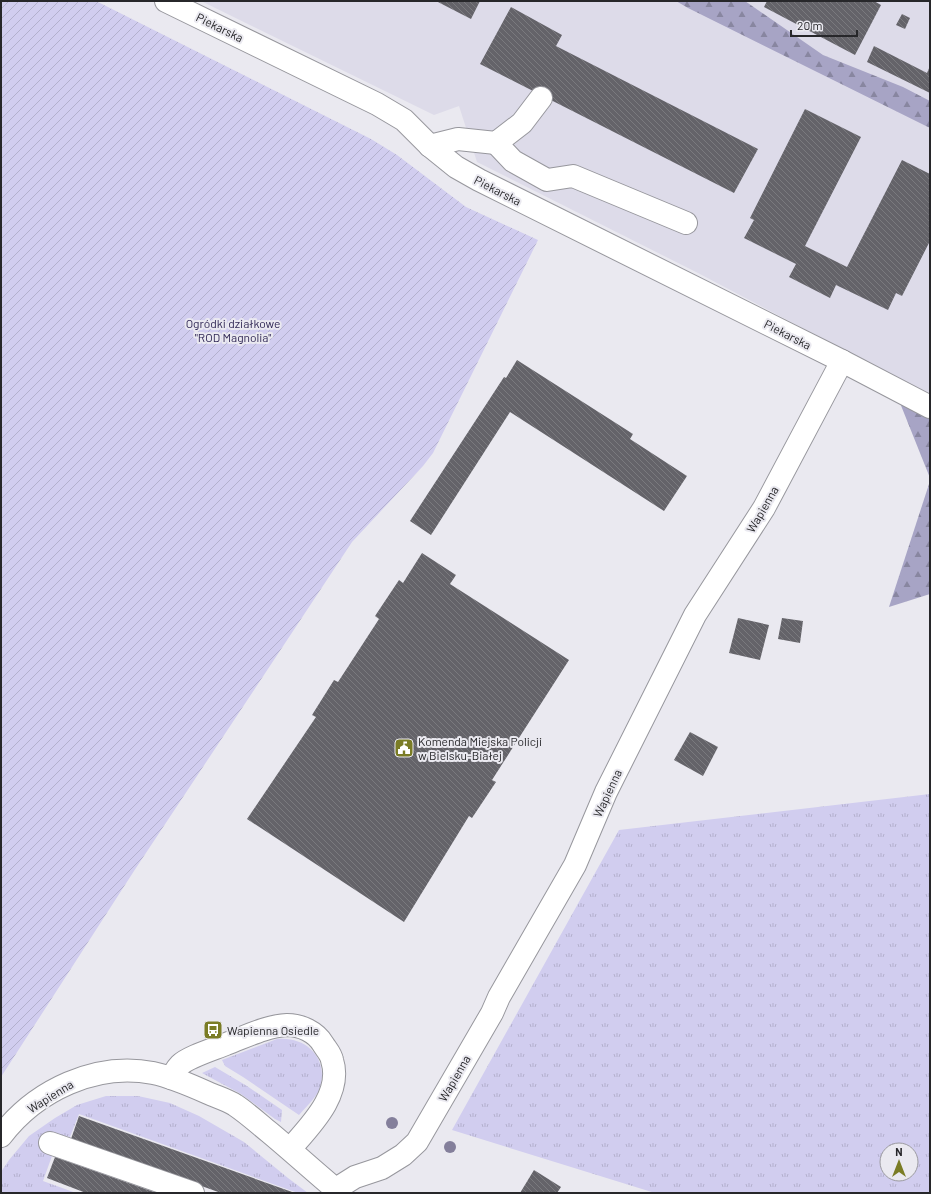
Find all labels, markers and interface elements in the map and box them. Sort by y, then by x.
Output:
street label: Piekarska [194,10,246,44]
scale bar [791,12,857,38]
text: 20 m [797,18,823,32]
street label: Piekarska [472,172,524,208]
park label: Ogródki działkowe "ROD Magnolia" [186,316,280,344]
street label: Piekarska [762,316,814,352]
street label: Wapienna [743,483,781,535]
place label: Komenda Miejska Policji w Bielsku-Białej [418,734,542,762]
public building icon: Komenda Miejska Policji w Bielsku-Białej [393,737,415,759]
street label: Wapienna [590,767,624,819]
bus stop icon: Wapienna Osiedle [202,1019,224,1041]
place label: Wapienna Osiedle [227,1023,319,1037]
street label: Wapienna [435,1052,473,1104]
street label: Wapienna [25,1076,75,1116]
north arrow [879,1142,919,1182]
text: N [895,1145,903,1158]

